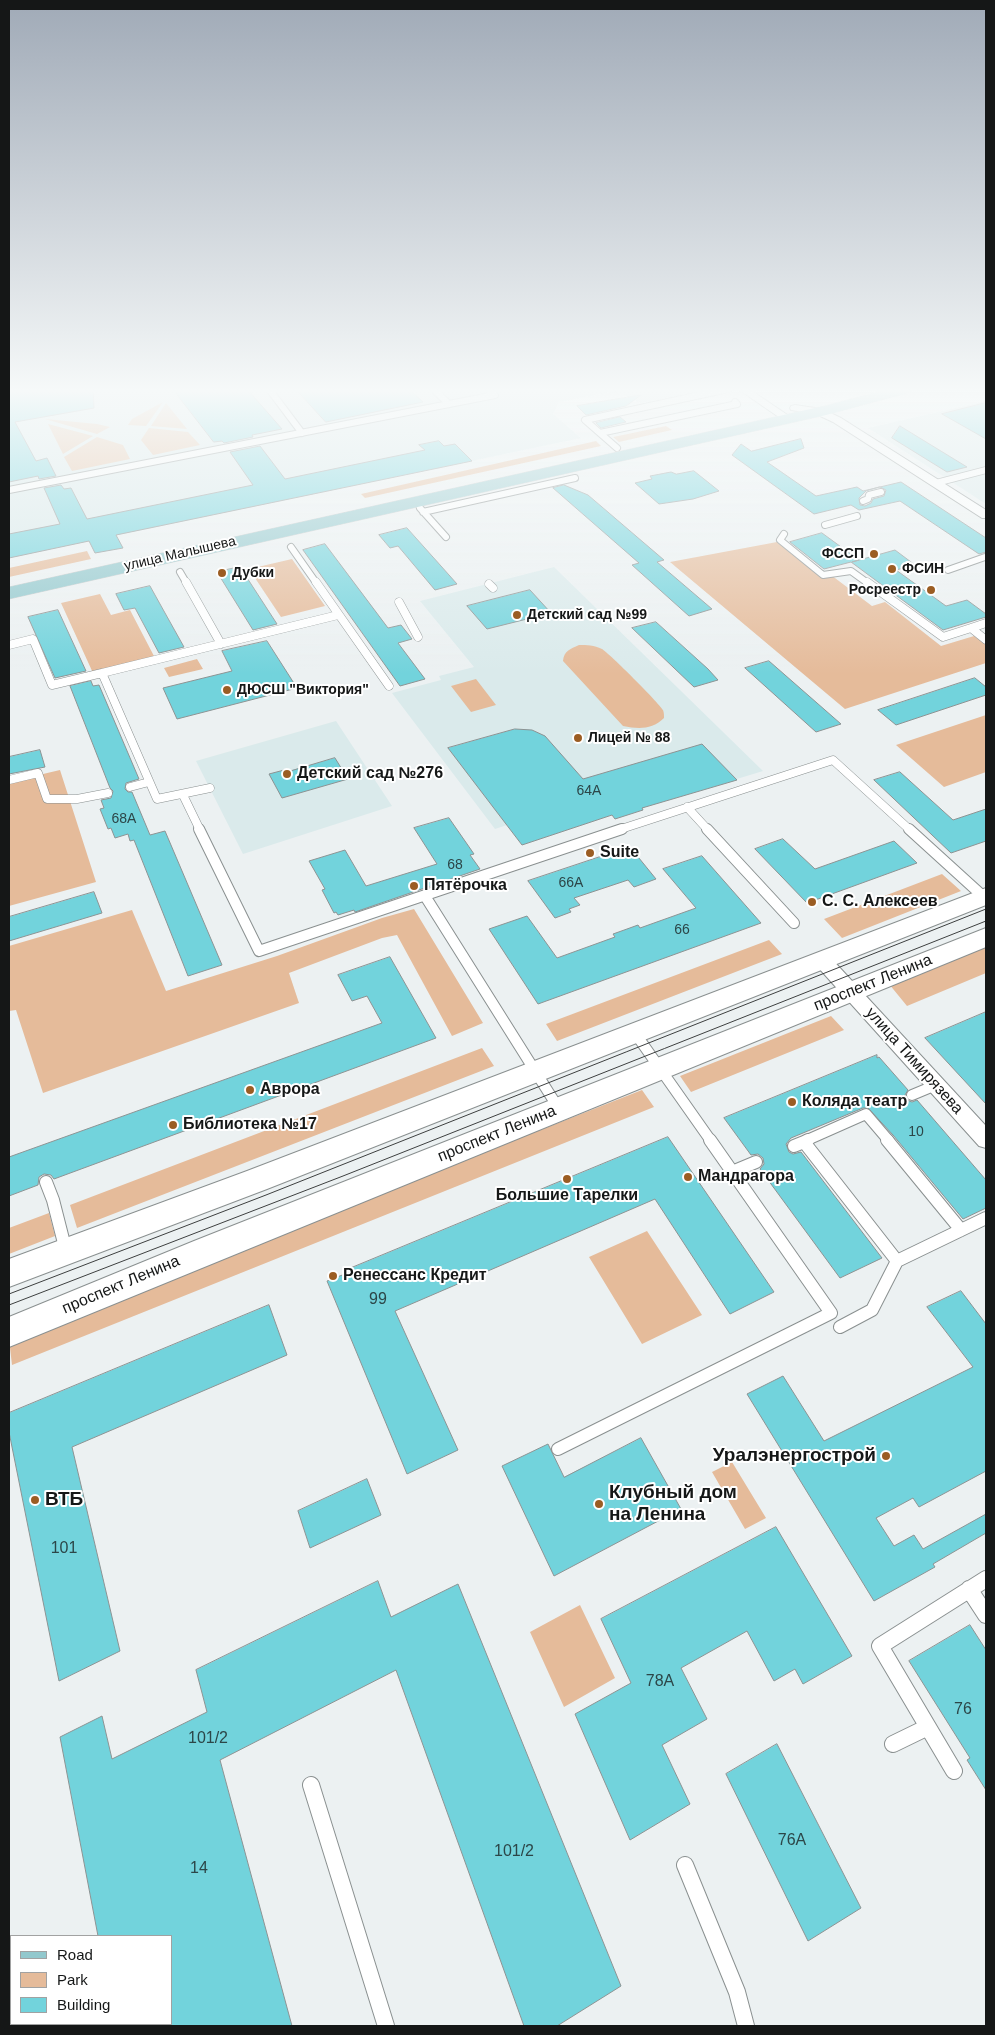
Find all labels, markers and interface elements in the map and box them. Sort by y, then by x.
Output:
street label: улица Малышева [122,533,238,575]
place label: ФССП [822,546,864,562]
marker: ФССП [868,548,880,560]
place label: ФСИН [902,561,944,577]
marker: ФСИН [886,563,898,575]
place label: Дубки [232,565,274,581]
marker: Дубки [216,567,228,579]
place label: Росреестр [849,582,921,598]
marker: Росреестр [925,584,937,596]
place label: Детский сад №99 [527,607,647,623]
marker: Детский сад №99 [511,609,523,621]
place label: ДЮСШ "Виктория" [237,682,369,698]
marker: ДЮСШ "Виктория" [221,684,233,696]
place label: Лицей № 88 [588,730,670,746]
marker: Лицей № 88 [572,732,584,744]
place label: Детский сад №276 [297,764,443,784]
marker: Детский сад №276 [281,768,293,780]
house number: 64А [577,783,601,799]
house number: 68А [112,811,136,827]
place label: Suite [600,843,639,863]
marker: Suite [584,847,596,859]
house number: 68 [447,857,463,873]
house number: 66А [559,875,583,891]
place label: Пятёрочка [424,876,507,896]
marker: Пятёрочка [408,880,420,892]
place label: С. С. Алексеев [822,892,938,912]
marker: С. С. Алексеев [806,896,818,908]
house number: 66 [674,922,690,938]
street label: проспект Ленина [811,951,935,1015]
street label: улица Тимирязева [861,1004,967,1118]
place label: Аврора [260,1080,320,1100]
marker: Аврора [244,1084,256,1096]
place label: Коляда театр [802,1092,907,1112]
marker: Коляда театр [786,1096,798,1108]
street label: проспект Ленина [435,1102,559,1166]
place label: Библиотека №17 [183,1115,317,1135]
marker: Библиотека №17 [167,1119,179,1131]
house number: 10 [908,1124,924,1140]
place label: Мандрагора [698,1167,794,1187]
marker: Мандрагора [682,1171,694,1183]
marker: Большие Тарелки [561,1173,573,1185]
place label: Большие Тарелки [496,1186,638,1206]
street label: проспект Ленина [59,1252,183,1318]
place label: Ренессанс Кредит [343,1266,487,1286]
marker: Ренессанс Кредит [327,1270,339,1282]
house number: 99 [369,1290,387,1310]
place label: Уралэнергострой [713,1445,876,1467]
marker: Уралэнергострой [880,1450,892,1462]
place label: Клубный дом на Ленина [609,1482,737,1526]
place label: ВТБ [45,1489,83,1511]
marker: ВТБ [29,1494,41,1506]
marker: Клубный дом на Ленина [593,1498,605,1510]
house number: 101 [51,1539,77,1559]
house number: 78А [646,1672,674,1692]
house number: 76 [954,1700,972,1720]
house number: 101/2 [188,1729,228,1749]
house number: 76А [778,1831,806,1851]
house number: 101/2 [494,1842,534,1862]
house number: 14 [190,1859,208,1879]
legend [10,1935,172,2025]
text: Road [57,1946,93,1963]
text: Park [57,1971,88,1988]
text: Building [57,1996,110,2013]

